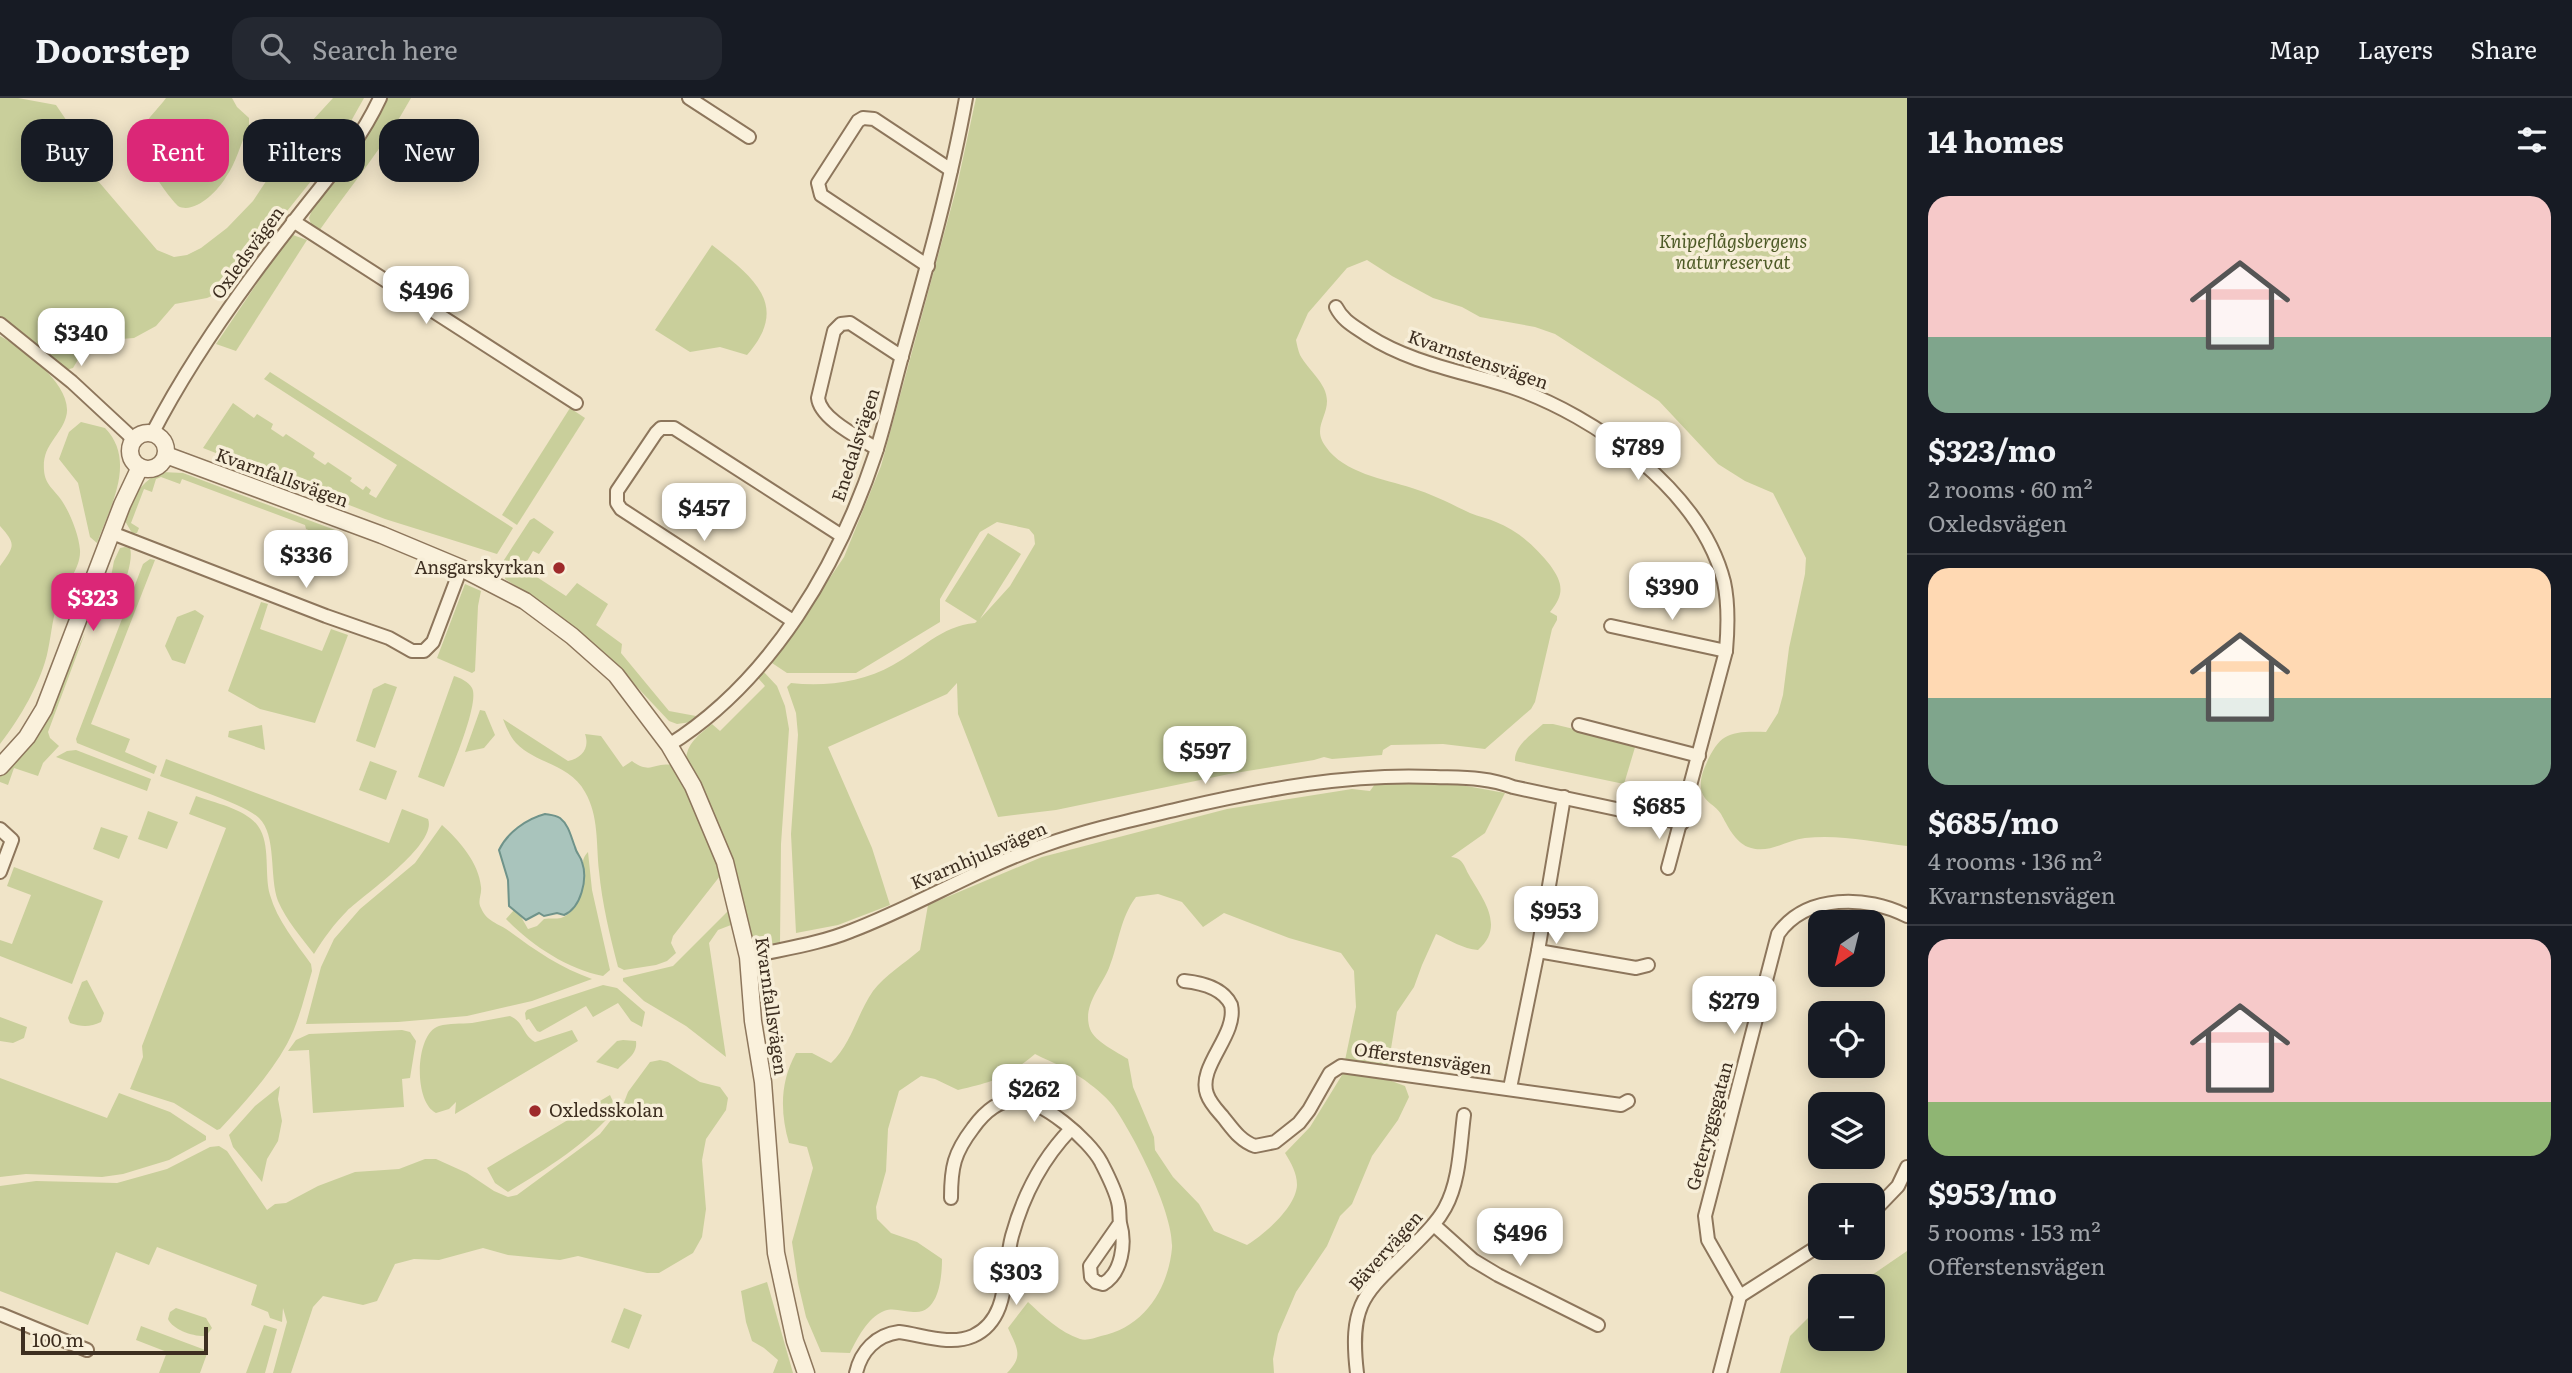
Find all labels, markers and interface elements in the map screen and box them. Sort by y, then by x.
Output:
search box [232,17,722,80]
text: Doorstep [35,24,190,73]
icon: search [256,29,294,67]
text: Search here [312,29,458,68]
text: Map [2269,31,2320,66]
text: Layers [2358,31,2432,66]
text: Share [2470,31,2537,66]
text: 14 homes [1928,118,2064,162]
chip: Buy [21,119,113,182]
chip: Rent [127,119,229,182]
chip: Filters [243,119,365,182]
chip: New [379,119,479,182]
icon: filters [2513,121,2551,159]
street label: Oxledsvägen [204,200,290,304]
park label: Knipeflågsbergens naturreservat [1659,227,1807,275]
icon: home [2177,242,2303,368]
pin: $496 [385,266,467,326]
text: $496 [399,272,453,306]
pin: $340 [40,308,122,368]
text: $340 [54,314,108,348]
street label: Kvarnstensvägen [1405,322,1552,395]
street label: Enedalsvägen [823,384,886,505]
pin: $789 [1597,422,1679,482]
text: $323/mo [1928,427,2056,471]
text: $789 [1612,428,1664,462]
street label: Kvarnfallsvägen [212,440,353,513]
text: 2 rooms · 60 m² [1928,471,2093,505]
pin: $457 [663,484,745,543]
text: $457 [678,489,730,523]
text: Oxledsvägen [1928,505,2067,539]
pin: $336 [265,531,347,590]
text: $336 [280,536,332,570]
place label: Ansgarskyrkan [414,553,545,580]
marker: Ansgarskyrkan [551,560,567,576]
pin: $390 [1631,562,1713,622]
text: $390 [1645,568,1699,602]
pin: $323 [52,574,134,633]
text: $323 [67,579,119,613]
icon: home [2177,614,2303,740]
pin: $597 [1164,726,1246,786]
text: $597 [1179,732,1231,766]
pin: $685 [1618,782,1700,841]
text: $685 [1632,787,1686,821]
text: $685/mo [1928,799,2059,843]
street label: Kvarnhjulsvägen [906,814,1051,895]
text: 4 rooms · 136 m² [1928,843,2102,877]
text: Kvarnstensvägen [1928,877,2116,911]
pin: $953 [1515,886,1597,946]
text: $953 [1530,892,1582,926]
north arrow [1808,910,1885,987]
map controls [1808,910,1885,1351]
street label: Kvarnfallsvägen [749,935,796,1077]
pin: $279 [1693,976,1775,1036]
text: $279 [1708,982,1760,1016]
icon: home [2177,985,2303,1111]
button: locate [1808,1001,1885,1078]
street label: Offerstensvägen [1353,1034,1494,1081]
street label: Geteryggsgatan [1678,1058,1739,1193]
pin: $262 [993,1065,1075,1124]
text: $262 [1008,1070,1060,1104]
button: layers [1808,1092,1885,1169]
place label: Oxledsskolan [549,1096,664,1123]
marker: Oxledsskolan [527,1103,543,1119]
text: $953/mo [1928,1170,2057,1214]
button: + [1808,1183,1885,1260]
street label: Bävervägen [1342,1204,1428,1296]
pin: $496 [1479,1208,1561,1268]
text: $496 [1493,1214,1547,1248]
text: 5 rooms · 153 m² [1928,1214,2101,1248]
pin: $303 [975,1248,1057,1307]
text: Offerstensvägen [1928,1248,2106,1282]
text: $303 [989,1253,1043,1287]
button: − [1808,1274,1885,1351]
scale bar [21,1324,208,1356]
text: 100 m [32,1325,84,1353]

